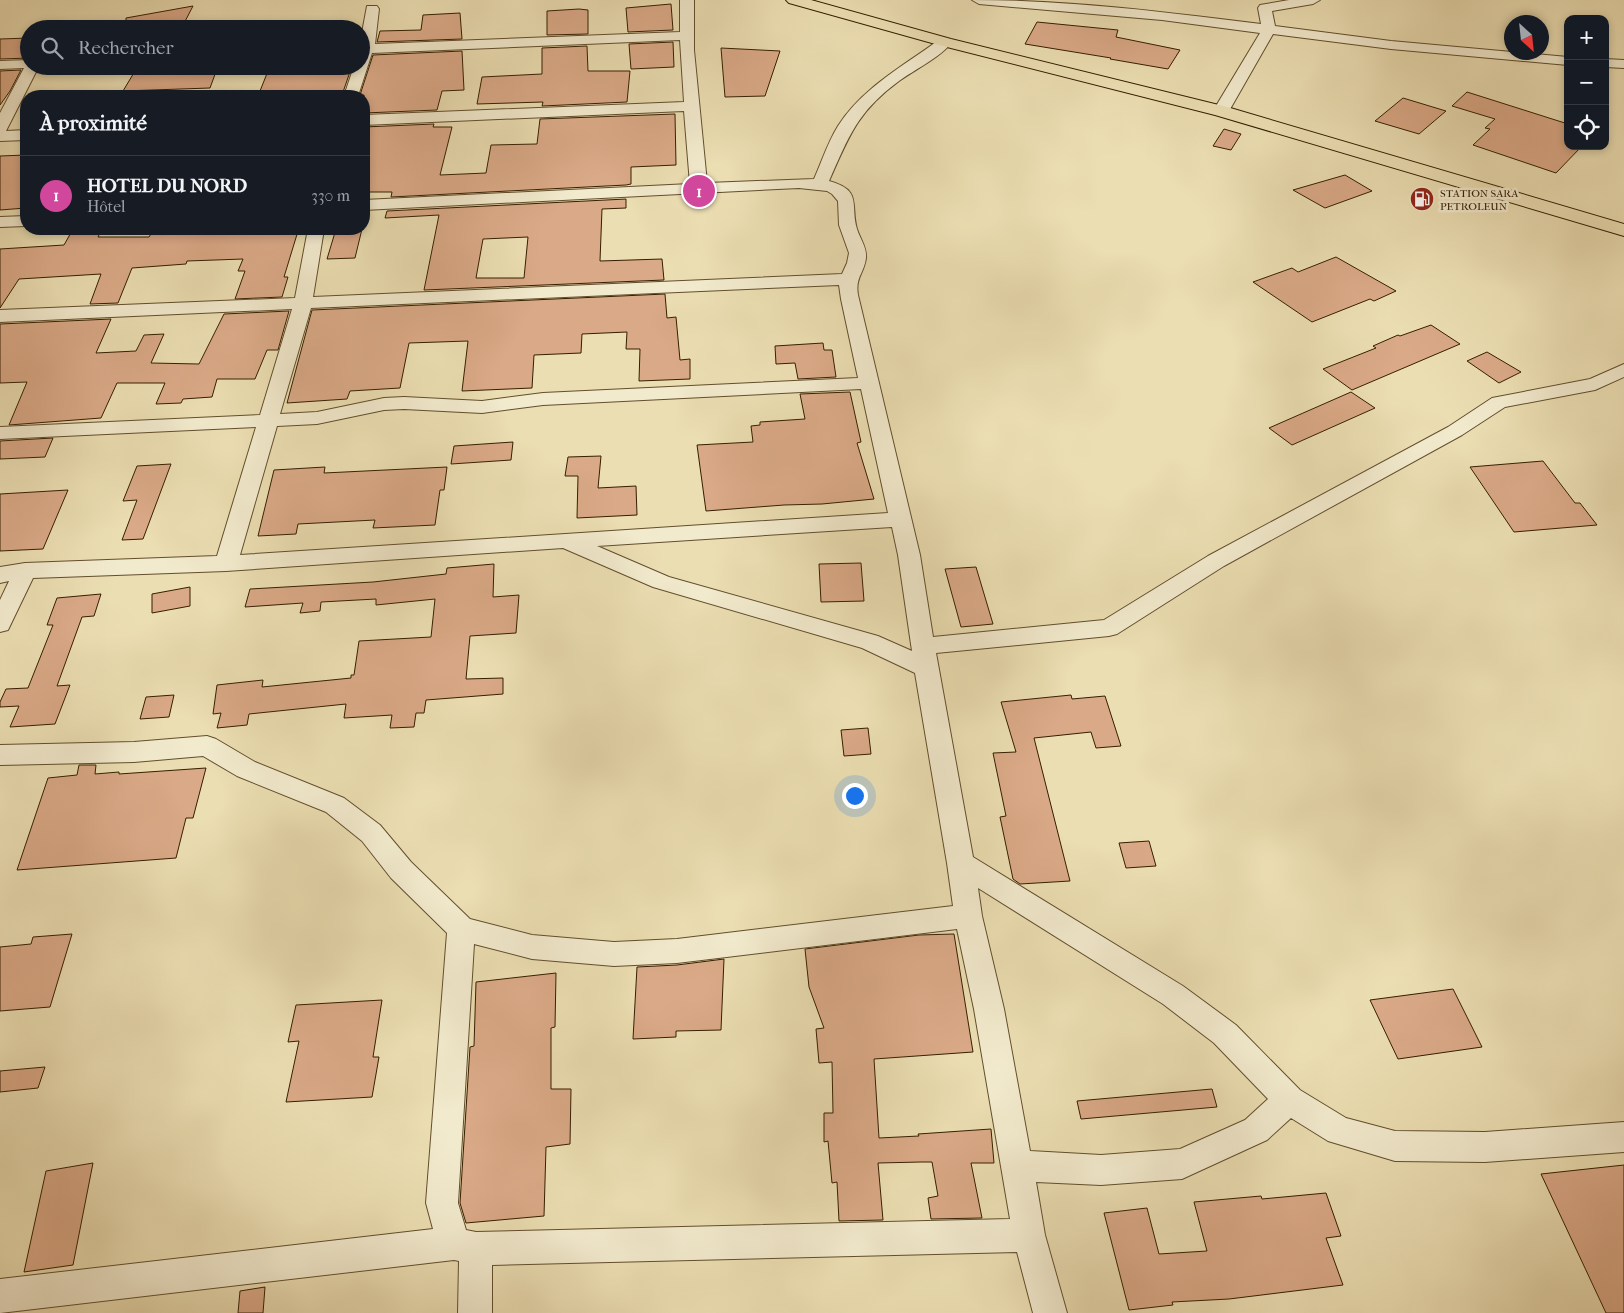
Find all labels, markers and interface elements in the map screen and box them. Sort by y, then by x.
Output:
north arrow [1504,15,1549,60]
map controls [1564,15,1609,150]
button: + [1564,15,1609,60]
search box [20,20,370,75]
icon: search [38,34,66,62]
text: Rechercher [78,37,174,59]
button: − [1564,60,1609,105]
button: locate [1564,105,1609,150]
text: À proximité [40,111,147,135]
pin: 1 [683,172,715,210]
text: HOTEL DU NORD [87,175,247,197]
text: 1 [53,186,59,205]
text: 330 m [311,186,350,205]
fuel station icon: STATION SARA PETROLEUN [1409,186,1435,212]
place label: STATION SARA PETROLEUN [1440,187,1519,213]
text: Hôtel [87,197,125,216]
your location [842,783,868,809]

